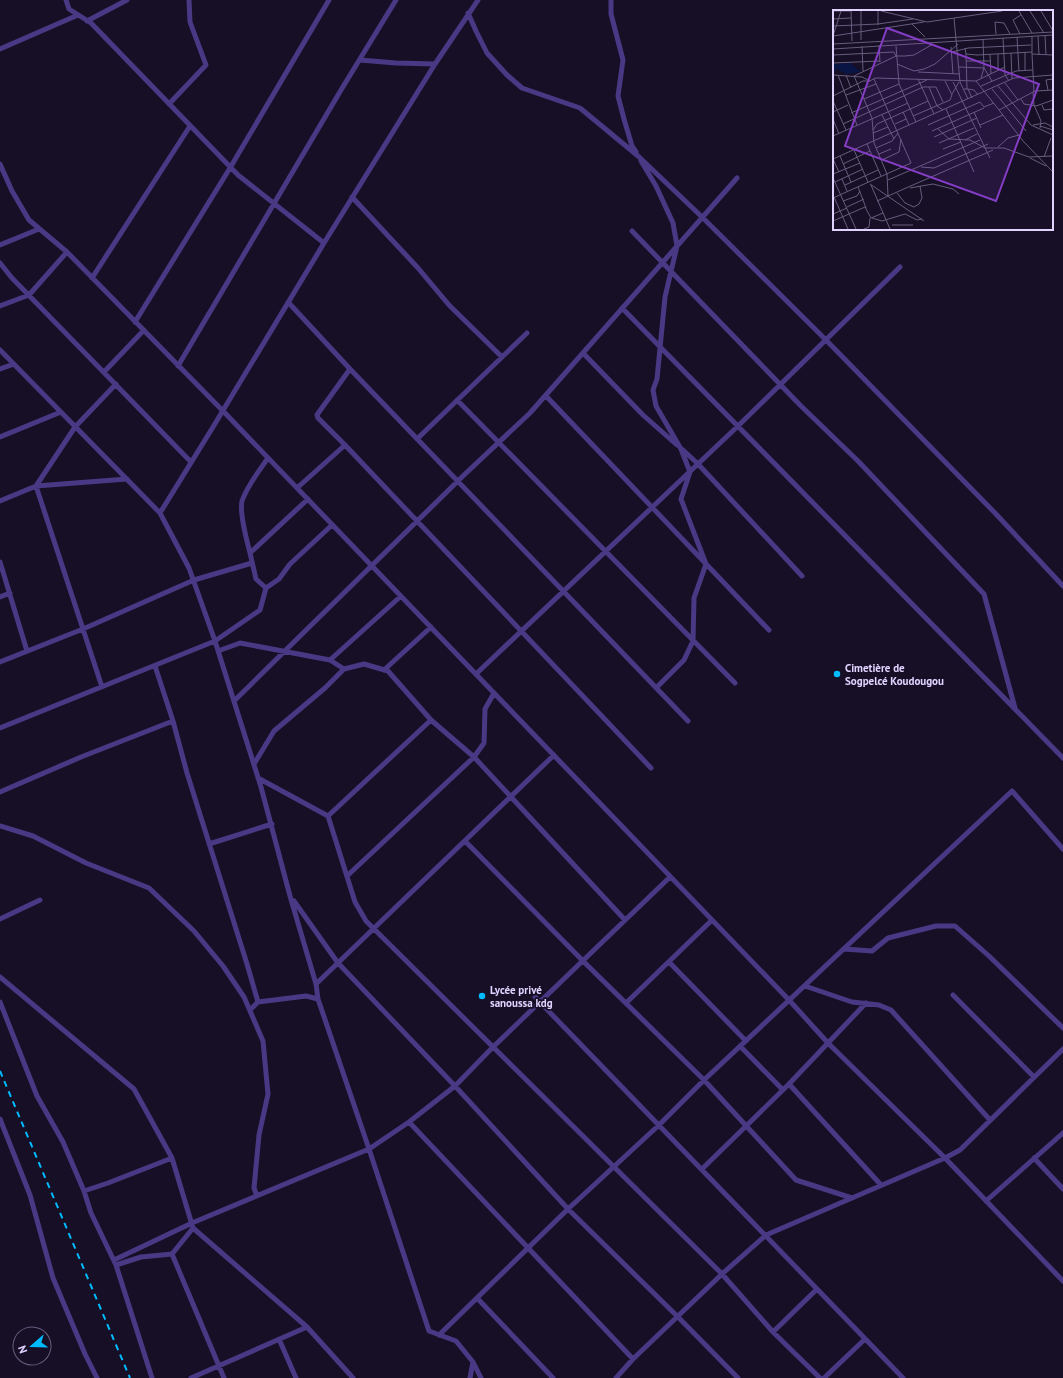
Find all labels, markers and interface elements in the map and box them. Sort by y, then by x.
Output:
inset map [833,10,1053,230]
place label: Cimetière de Sogpelcé Koudougou [845,661,944,688]
marker: Cimetière de Sogpelcé Koudougou [832,669,842,679]
place label: Lycée privé sanoussa kdg [490,983,553,1010]
marker: Lycée privé sanoussa kdg [477,991,487,1001]
north arrow [12,1326,52,1366]
text: N [15,1344,30,1355]

